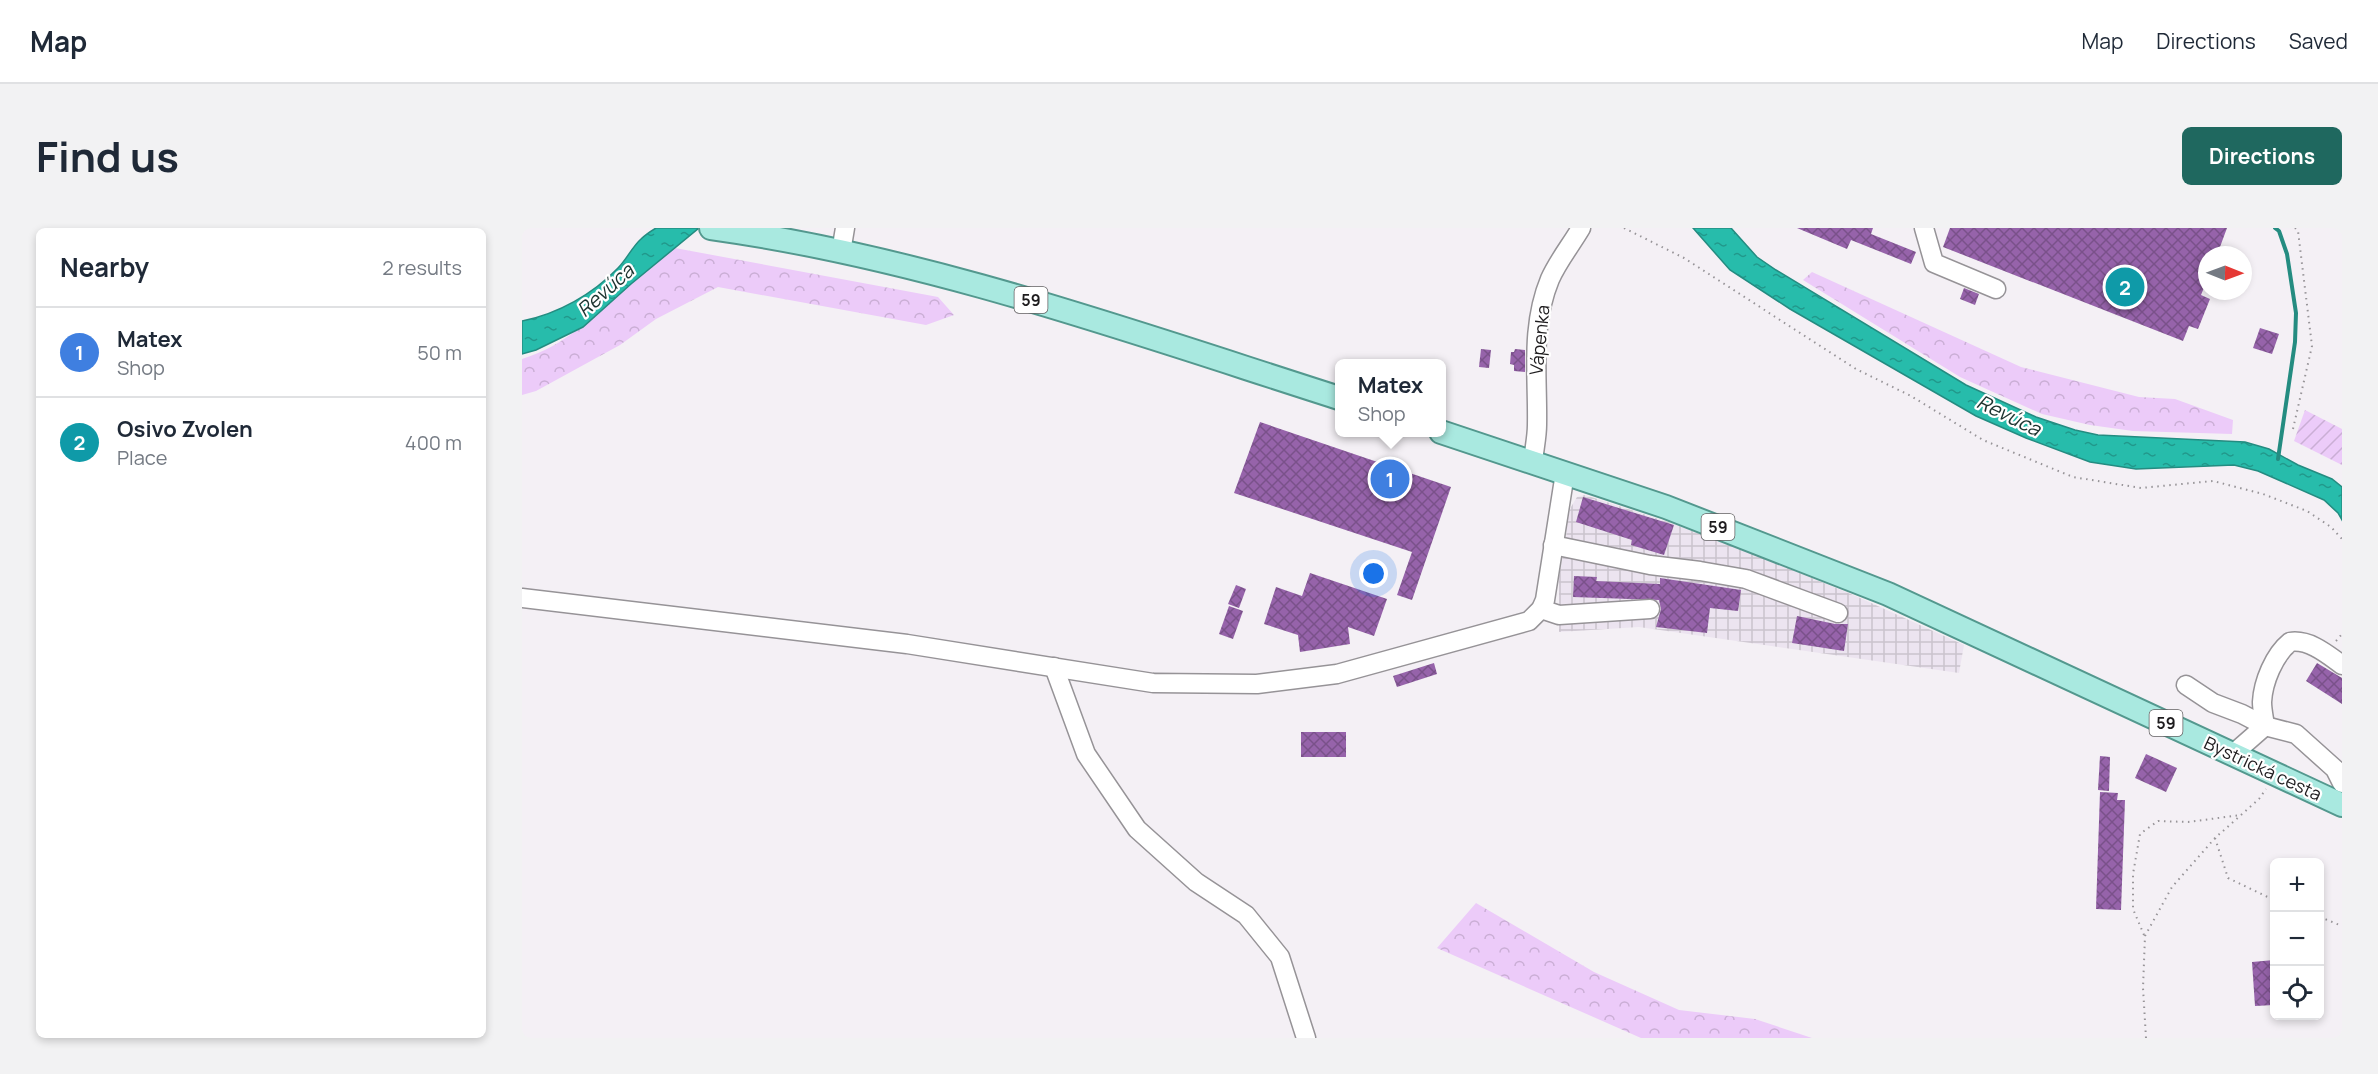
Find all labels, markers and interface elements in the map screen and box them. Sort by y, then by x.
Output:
text: Map [30,22,87,60]
text: Map [2082,27,2123,55]
text: Directions [2156,27,2256,55]
text: Saved [2289,27,2348,55]
text: Find us [36,127,179,185]
button: Directions [2182,127,2342,185]
north arrow [2198,246,2252,300]
text: Nearby [60,249,149,285]
text: 2 results [382,254,462,281]
water label: Revúca [571,257,640,323]
pin: 2 [2106,264,2144,310]
road number: 59 [1014,287,1048,313]
street label: Vápenka [1523,304,1555,376]
text: Matex [117,324,182,354]
text: 1 [75,339,84,366]
text: 50 m [417,339,462,366]
text: Shop [117,354,165,381]
popup [1335,359,1446,437]
text: Matex [1358,370,1423,400]
water label: Revúca [1972,388,2046,442]
text: Shop [1358,400,1406,427]
text: Osivo Zvolen [117,414,253,444]
text: 2 [74,429,85,456]
text: 400 m [405,429,462,456]
text: Place [117,444,167,471]
pin: 1 [1370,456,1410,502]
road number: 59 [1702,514,1734,540]
your location [1359,559,1388,588]
road number: 59 [2150,710,2182,736]
street label: Bystrická cesta [2200,730,2326,806]
map controls [2270,858,2324,1020]
button: + [2270,858,2324,912]
button: − [2270,912,2324,966]
button: locate [2270,966,2324,1020]

